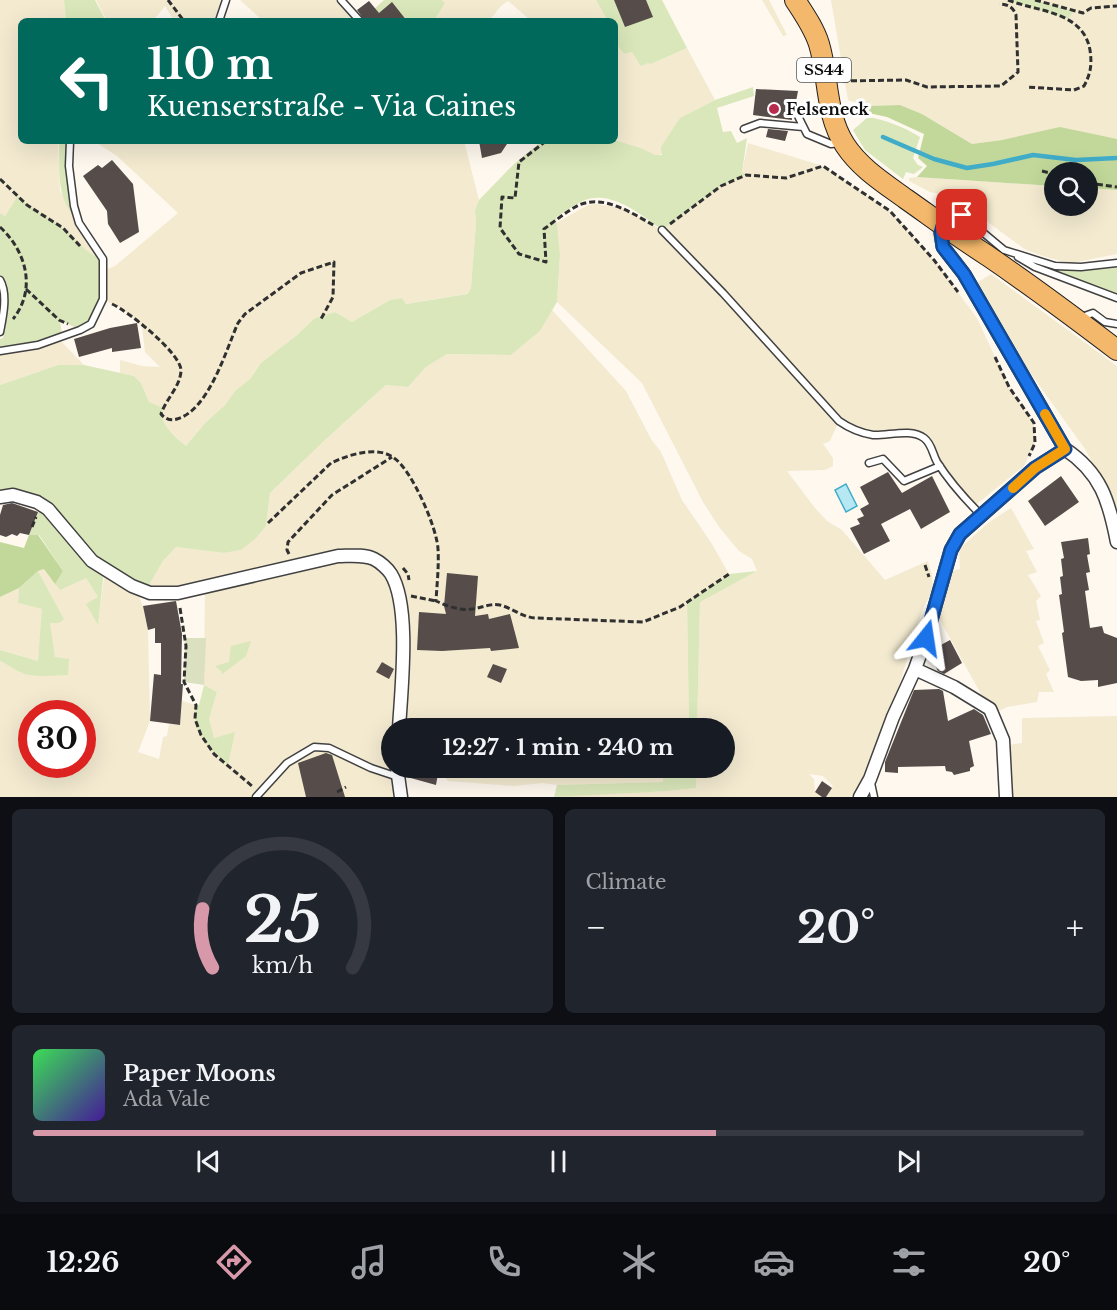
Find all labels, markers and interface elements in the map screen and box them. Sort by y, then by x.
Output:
text: 110 m [147,38,273,90]
icon: left [48,42,126,120]
road number: SS44 [797,58,851,82]
text: Kuenserstraße - Via Caines [147,90,516,123]
place label: Felseneck [786,99,869,119]
marker: Felseneck [767,102,781,116]
map controls [1044,162,1098,216]
button: search [1044,162,1098,216]
pin [936,189,987,240]
icon: arrive [945,198,978,231]
position arrow [894,606,958,670]
speed limit sign: 30 [18,700,96,778]
text: 12:27 · 1 min · 240 m [442,734,674,761]
text: Climate [586,870,666,894]
text: 25 [243,881,321,959]
text: 20° [797,899,875,955]
text: − [586,907,606,948]
text: + [1066,907,1084,948]
text: km/h [252,952,313,979]
text: Paper Moons [123,1060,276,1087]
text: Ada Vale [123,1087,210,1111]
icon: previous [192,1145,225,1178]
icon: pause [542,1145,575,1178]
icon: next [892,1145,925,1178]
icon: directions [213,1241,255,1283]
icon: music [348,1241,390,1283]
icon: phone [483,1241,525,1283]
icon: climate [618,1241,660,1283]
icon: car [753,1241,795,1283]
icon: filters [888,1241,930,1283]
text: 12:26 [47,1246,119,1279]
text: 20° [1023,1246,1070,1279]

